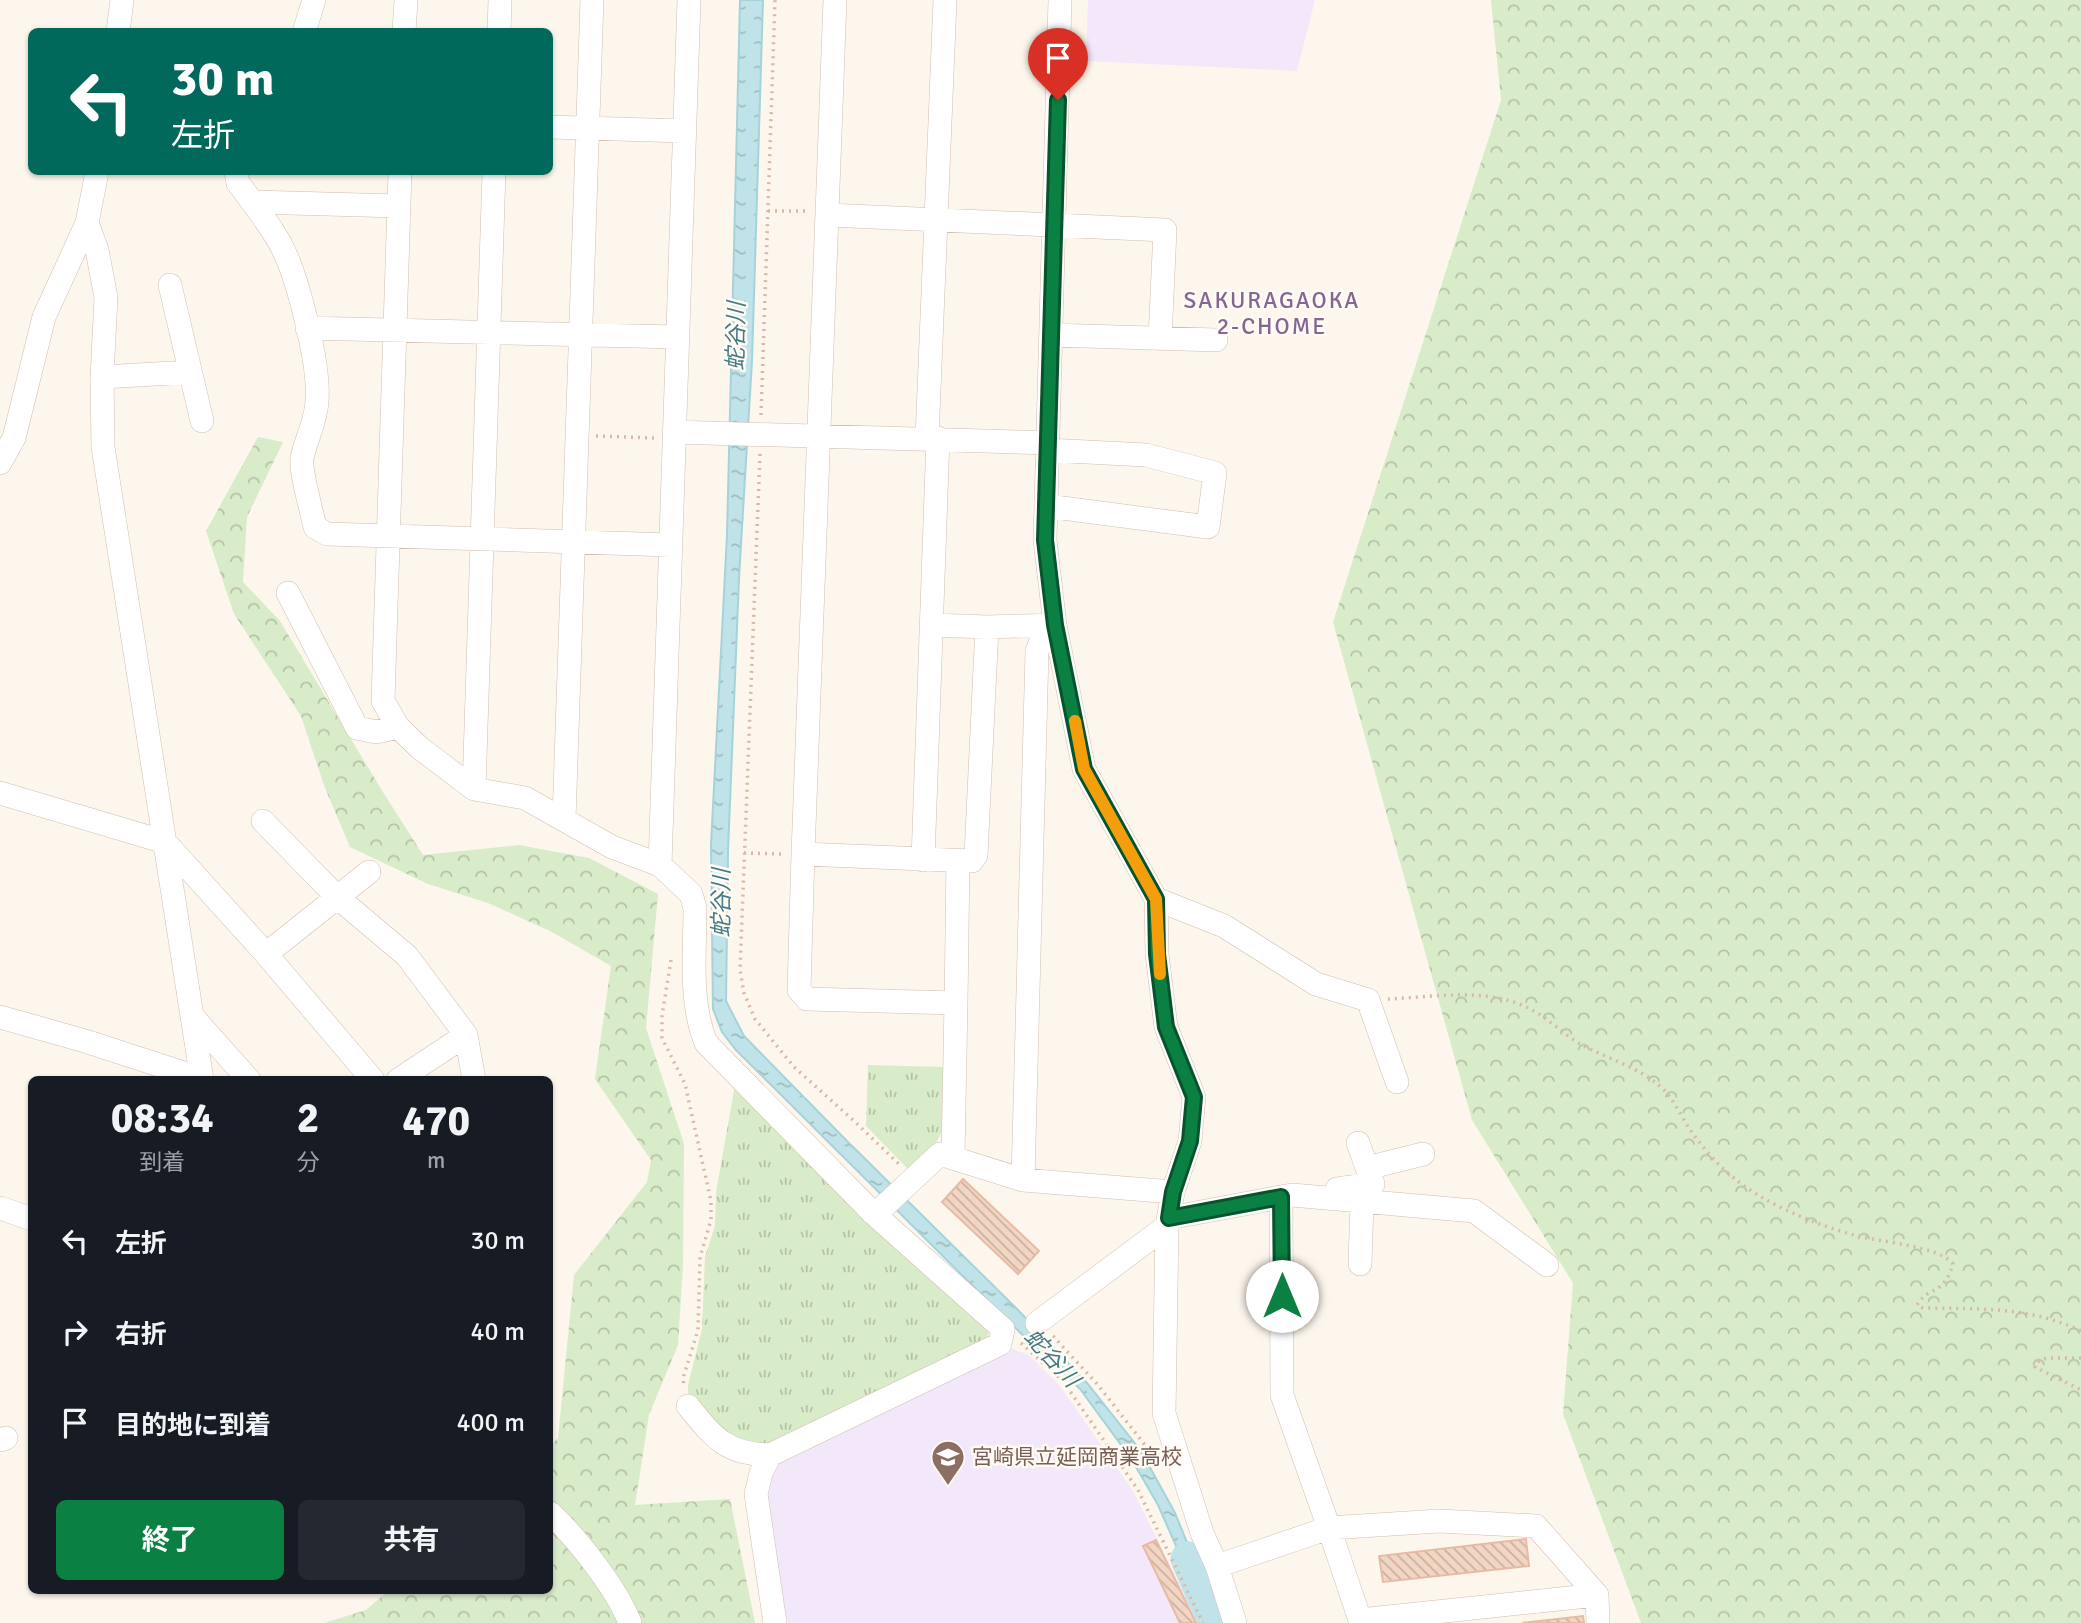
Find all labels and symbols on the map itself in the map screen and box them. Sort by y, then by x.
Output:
pin [1028,28,1088,100]
district label: SAKURAGAOKA 2-CHOME [1184,286,1360,341]
water label: 蛇谷川 [721,298,751,371]
water label: 蛇谷川 [707,866,736,938]
position arrow [1245,1259,1319,1333]
water label: 蛇谷川 [1018,1323,1088,1396]
school or university icon: 宮崎県立延岡商業高校 [929,1438,967,1487]
place label: 宮崎県立延岡商業高校 [972,1444,1182,1470]

